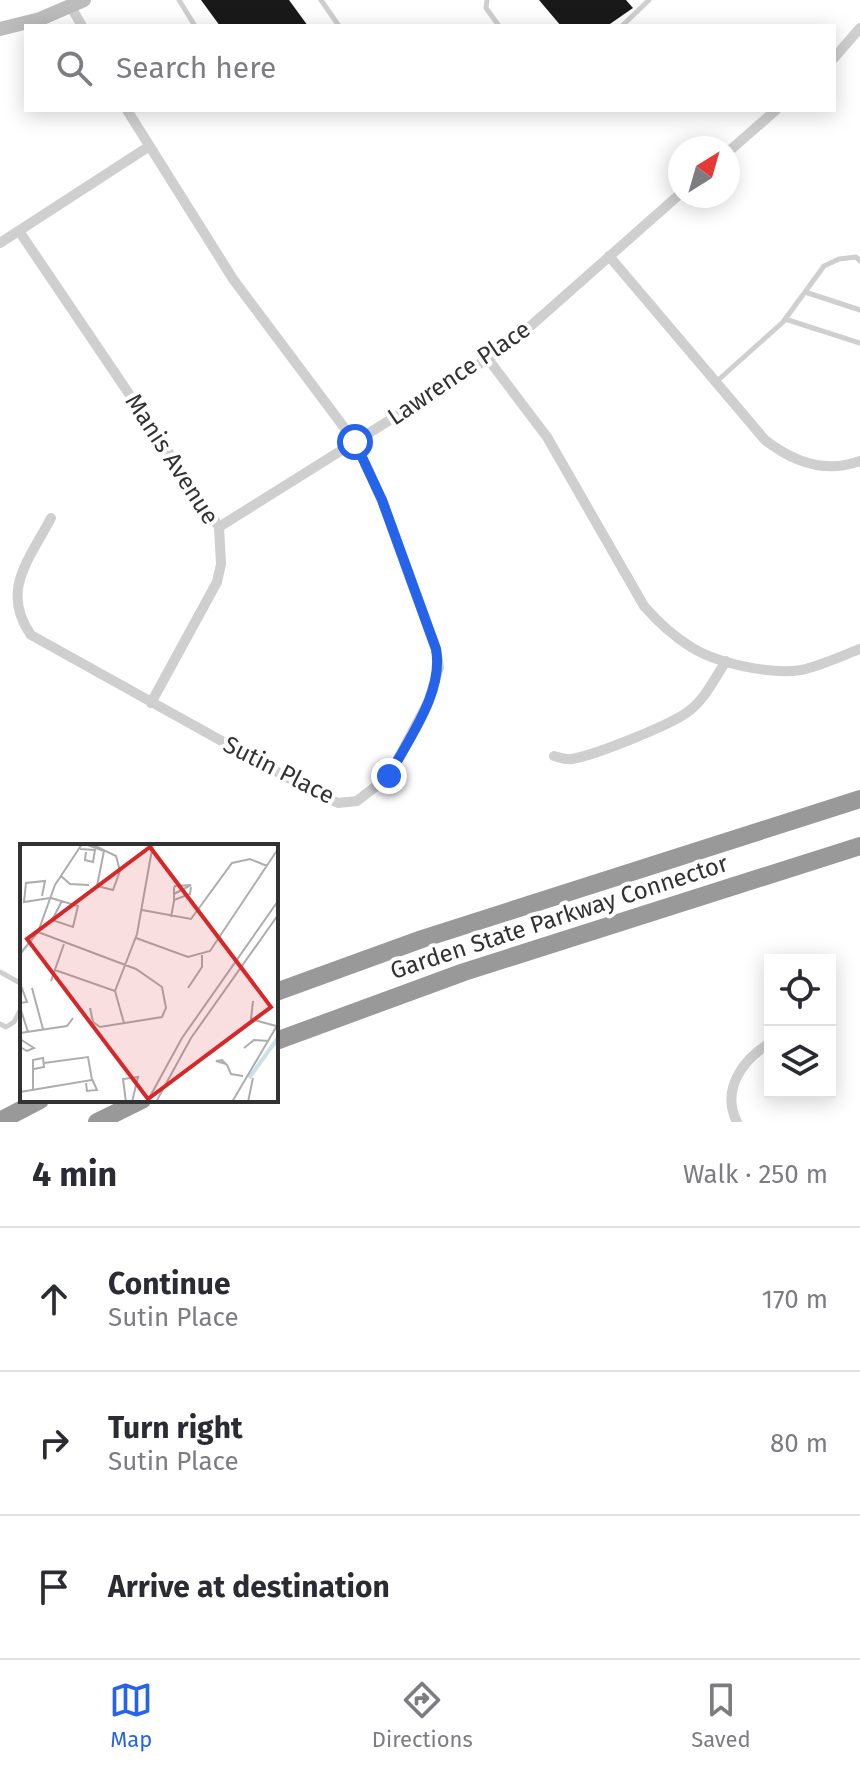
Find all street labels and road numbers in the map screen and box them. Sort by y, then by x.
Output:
street label: Lawrence Place [382,315,536,431]
street label: Manis Avenue [119,389,225,529]
street label: Sutin Place [219,730,339,810]
street label: Garden State Parkway Connector [387,849,732,985]

